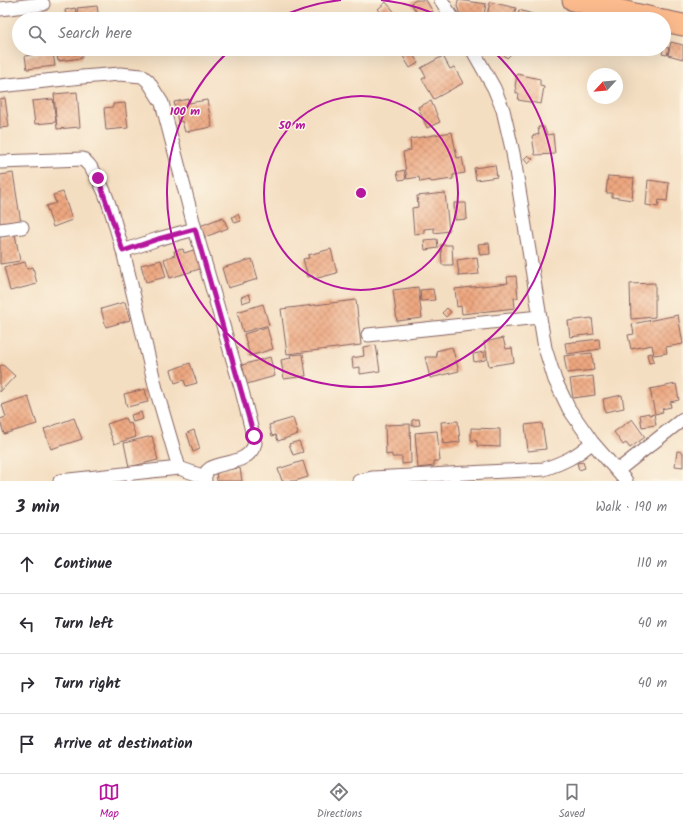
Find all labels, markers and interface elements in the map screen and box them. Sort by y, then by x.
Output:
search box [12,12,671,56]
text: Search here [58,22,132,46]
icon: search [26,23,48,45]
north arrow [587,68,623,104]
text: 100 m [170,102,200,121]
text: 50 m [278,116,306,135]
route end [89,169,107,187]
centre of rings [354,186,368,200]
route start [245,427,263,445]
text: 3 min [16,494,60,521]
text: Walk · 190 m [595,497,667,518]
text: Continue [54,552,112,576]
icon: ahead [16,553,38,575]
text: 110 m [637,553,667,574]
text: Turn left [54,612,114,636]
icon: left [16,613,38,635]
text: 40 m [638,613,667,634]
text: Turn right [54,672,121,696]
icon: right [16,673,38,695]
text: 40 m [638,673,667,694]
text: Arrive at destination [54,732,193,756]
icon: arrive [16,733,38,755]
tab: Map [98,781,120,823]
tab: Directions [317,781,362,823]
tab: Saved [559,781,585,823]

